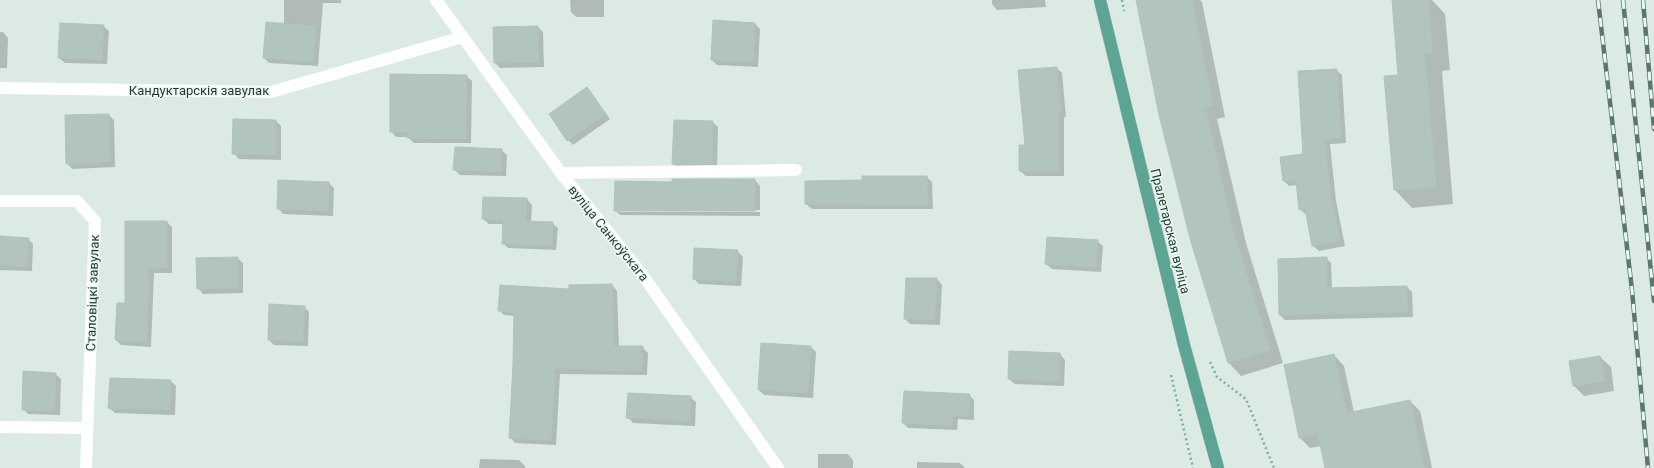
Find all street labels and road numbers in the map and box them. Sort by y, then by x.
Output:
street label: Кандуктарскія завулак [129,83,269,98]
street label: Пралетарская вуліца [1148,167,1193,295]
street label: вуліца Санкоўскага [565,182,652,284]
street label: Сталовіцкі завулак [83,234,102,352]

